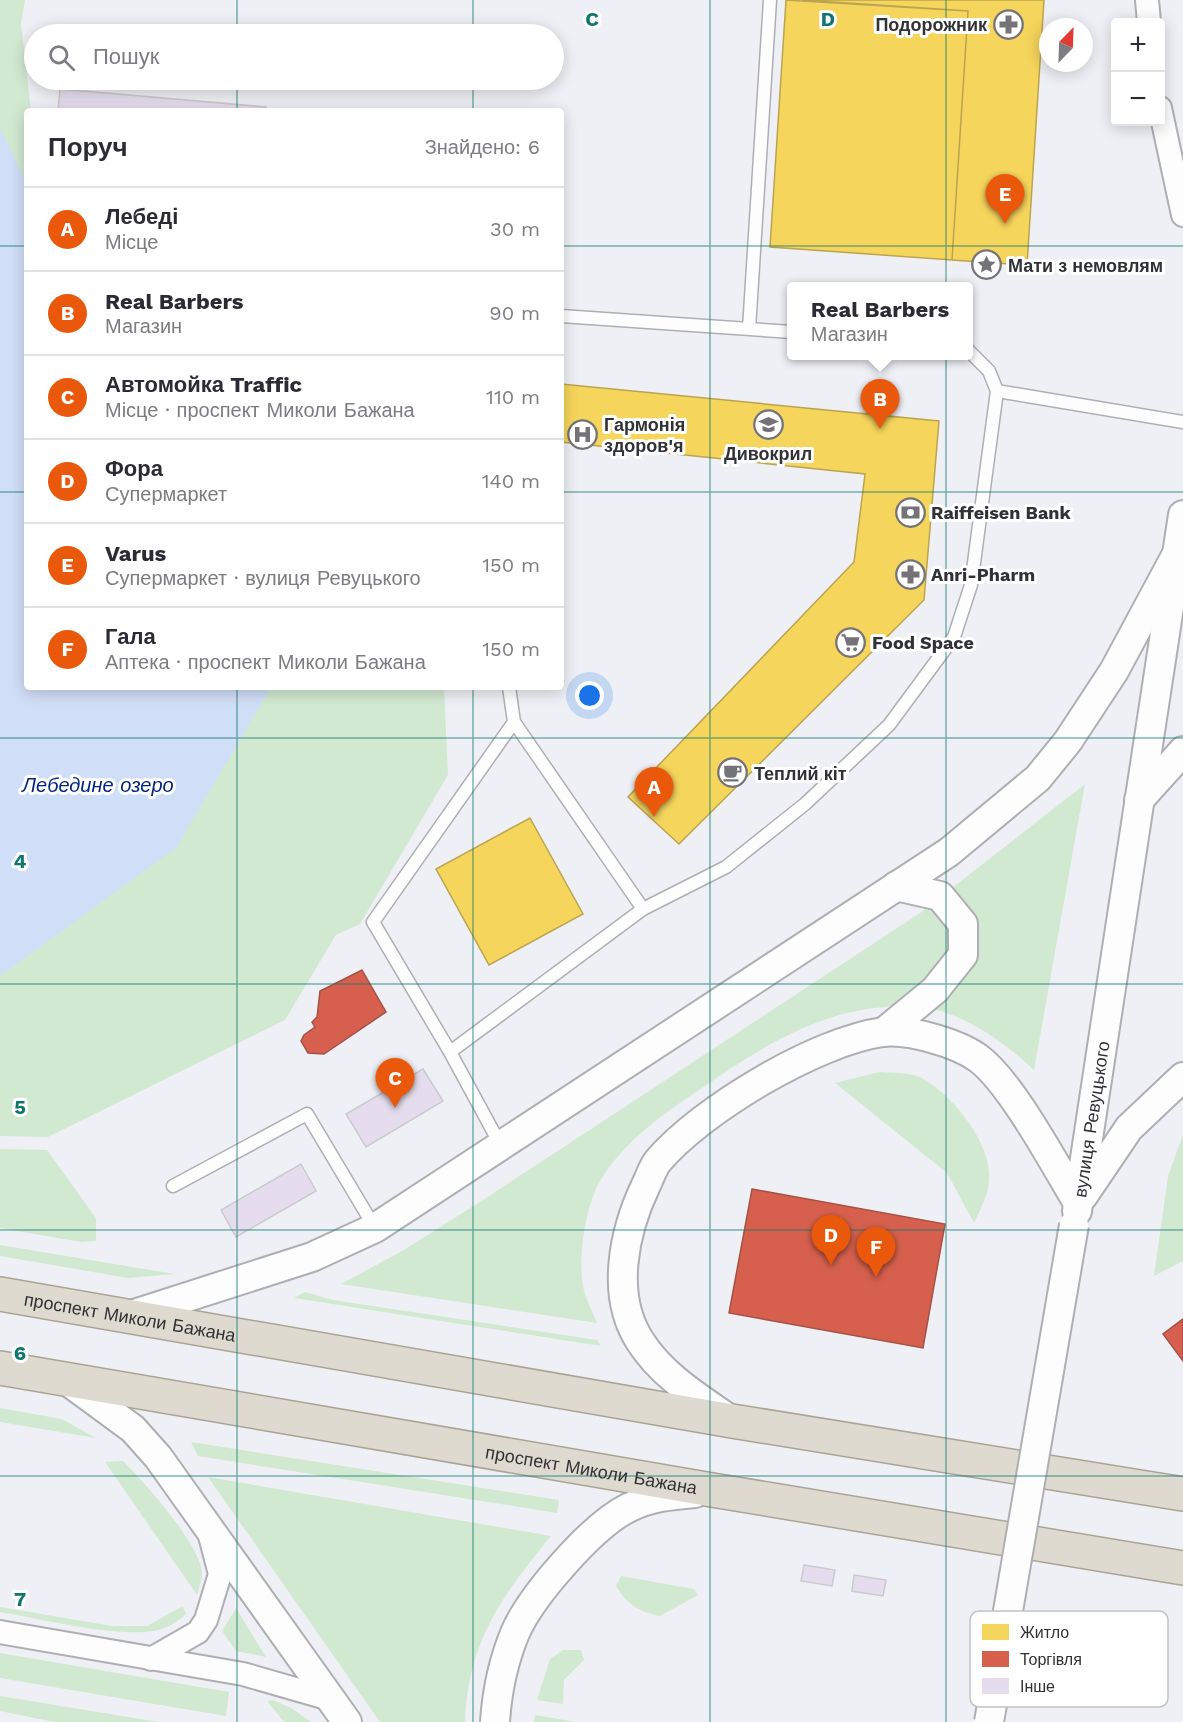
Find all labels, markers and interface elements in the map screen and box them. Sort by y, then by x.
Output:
text: C [585,7,599,31]
text: D [821,7,835,31]
pharmacy icon: Подорожник [992,8,1024,40]
place label: Подорожник [875,14,988,35]
north arrow [1039,18,1093,72]
map controls [1111,18,1165,126]
button: + [1111,18,1165,72]
search box [24,24,564,90]
icon: search [45,41,78,74]
text: Пошук [93,44,159,69]
button: − [1111,72,1165,126]
text: Поруч [48,132,128,162]
text: Знайдено: 6 [425,135,540,159]
pin: E [986,174,1024,224]
text: Лебеді [105,204,178,229]
text: A [61,217,74,241]
text: 30 m [490,217,540,241]
text: Місце [105,230,158,254]
place icon: Мати з немовлям [971,249,1003,281]
place label: Мати з немовлям [1008,255,1163,276]
popup [787,282,973,360]
text: Real Barbers [105,289,243,314]
text: Real Barbers [811,297,949,322]
text: B [61,301,74,325]
text: 90 m [489,301,540,325]
text: Магазин [105,314,182,338]
text: Магазин [811,322,888,346]
text: Автомойка Traffic [105,372,302,397]
pin: B [860,380,900,429]
text: C [61,385,74,409]
text: 110 m [486,385,540,409]
text: Місце · проспект Миколи Бажана [105,398,415,422]
school or university icon: Дивокрил [752,408,784,440]
place label: Гармонія здоров'я [604,414,685,456]
hospital icon: Гармонія здоров'я [567,418,599,450]
place label: Дивокрил [724,443,812,464]
text: Фора [105,456,163,481]
text: D [60,469,75,493]
text: 140 m [482,469,540,493]
text: Супермаркет [105,482,227,506]
bank icon: Raiffeisen Bank [894,496,926,528]
place label: Raiffeisen Bank [931,502,1071,523]
text: Varus [105,541,166,566]
text: E [61,553,74,577]
text: 150 m [482,553,540,577]
pharmacy icon: Anri-Pharm [894,558,926,590]
place label: Anri-Pharm [931,564,1035,585]
text: Супермаркет · вулиця Ревуцького [105,566,421,590]
text: Гала [105,624,156,649]
supermarket icon: Food Space [835,626,867,658]
place label: Food Space [872,632,974,653]
text: F [61,637,74,661]
text: 150 m [482,637,540,661]
text: Аптека · проспект Миколи Бажана [105,650,426,674]
your location [575,681,604,710]
cafe icon: Теплий кіт [717,757,749,789]
place label: Теплий кіт [754,763,847,784]
pin: A [634,768,674,817]
water label: Лебедине озеро [20,773,174,797]
text: 4 [14,849,27,873]
street label: вулиця Ревуцького [1069,1039,1113,1199]
pin: C [376,1058,414,1108]
text: 5 [14,1095,26,1119]
pin: D [812,1216,850,1265]
pin: F [856,1228,896,1277]
street label: проспект Миколи Бажана [23,1288,238,1345]
text: 6 [14,1341,26,1365]
street label: проспект Миколи Бажана [484,1441,700,1498]
text: 7 [14,1587,26,1611]
legend [970,1611,1168,1707]
text: Житло [1020,1623,1069,1642]
text: Торгівля [1020,1650,1082,1669]
text: Інше [1020,1677,1055,1696]

